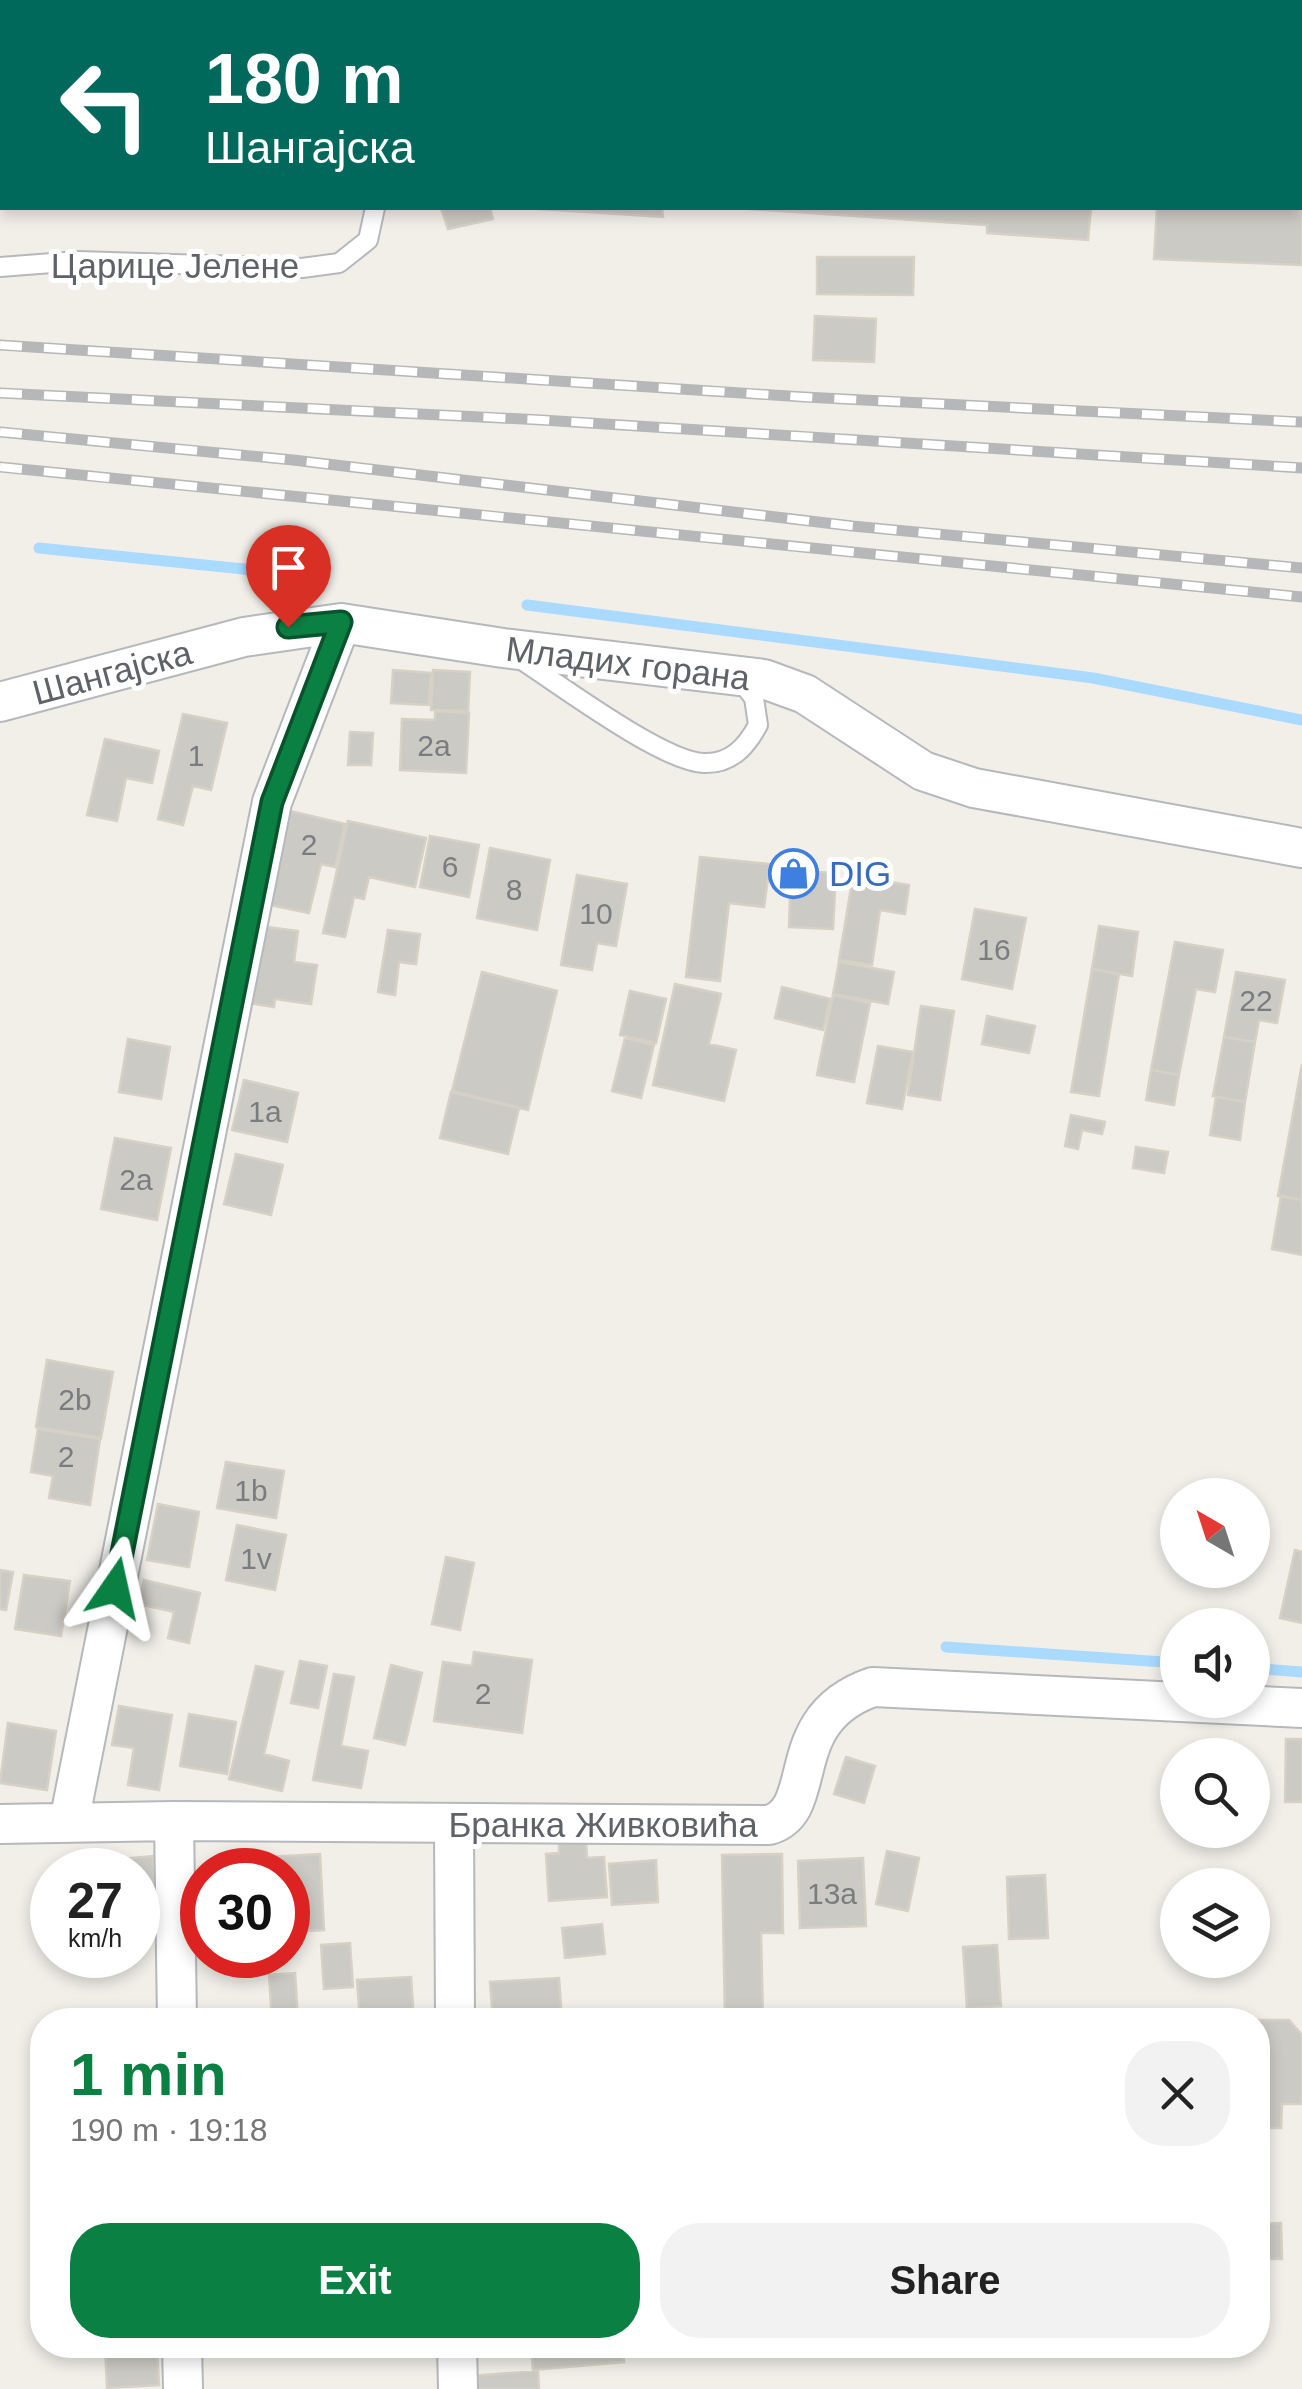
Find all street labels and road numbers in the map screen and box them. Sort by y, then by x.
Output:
street label: Царице Јелене [51,246,299,285]
street label: Младих горана [504,629,753,697]
street label: Шангајска [28,632,196,712]
street label: Бранка Живковића [448,1805,758,1844]

